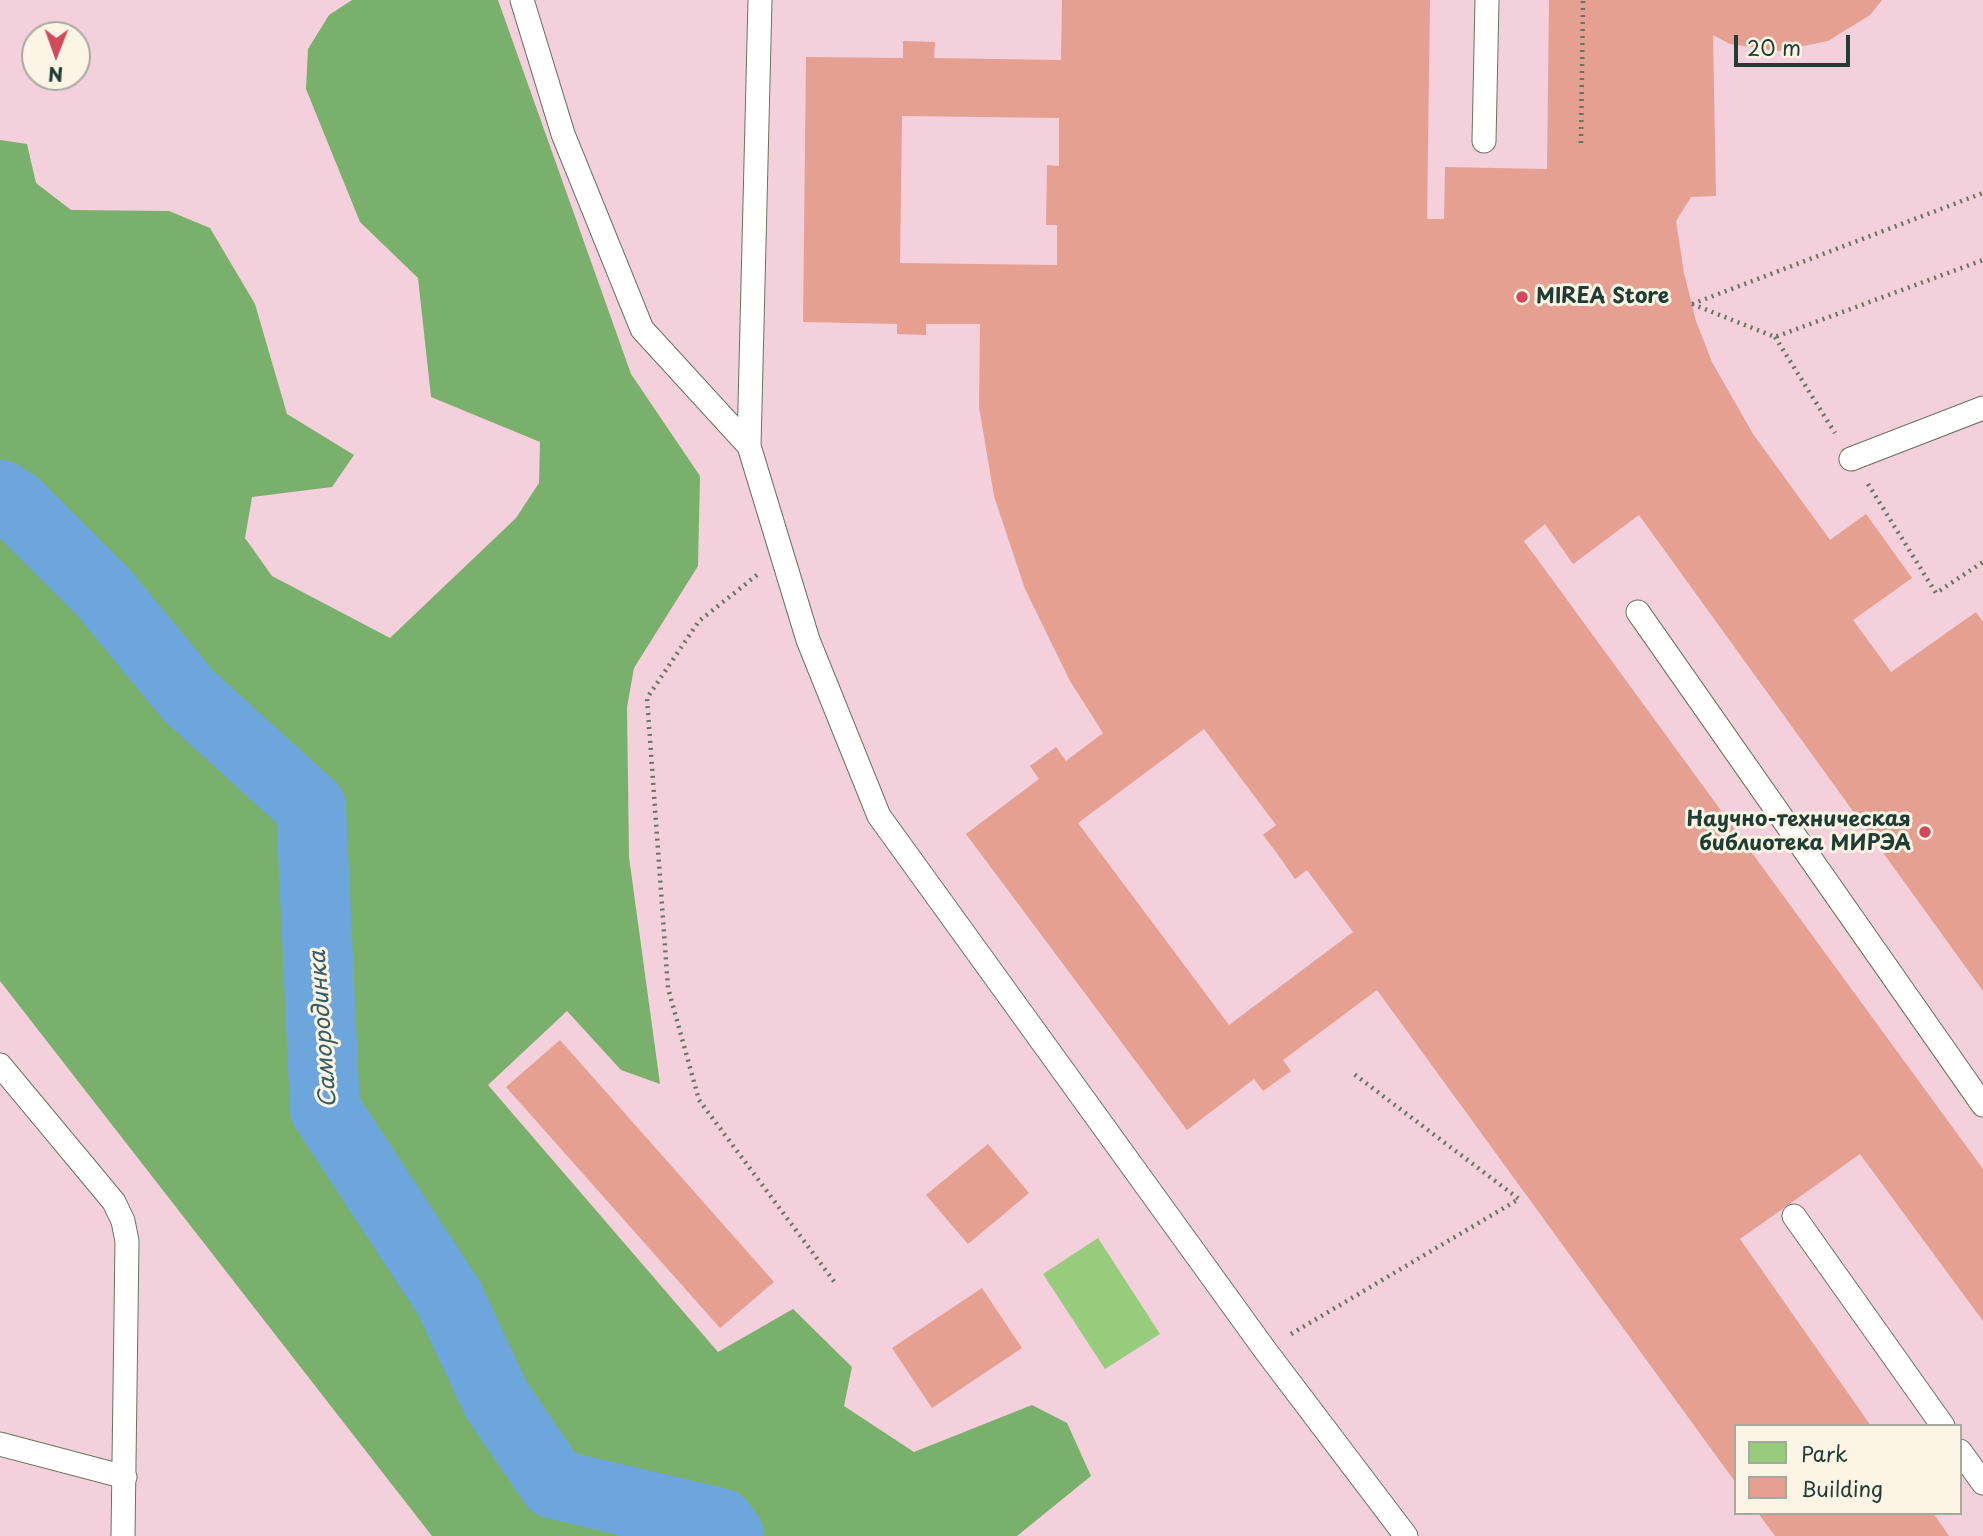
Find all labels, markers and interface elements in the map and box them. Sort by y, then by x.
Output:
north arrow [21,21,91,91]
scale bar [1738,21,1854,65]
text: 20 m [1747,31,1801,63]
text: N [48,61,63,89]
place label: MIREA Store [1536,284,1669,310]
marker: MIREA Store [1514,289,1530,305]
place label: Научно-техническая библиотека МИРЭА [1686,807,1911,857]
marker: Научно-техническая библиотека МИРЭА [1917,824,1933,840]
water label: Самородинка [305,949,343,1109]
legend [1734,1424,1962,1515]
text: Park [1801,1437,1848,1469]
text: Building [1801,1472,1883,1504]

